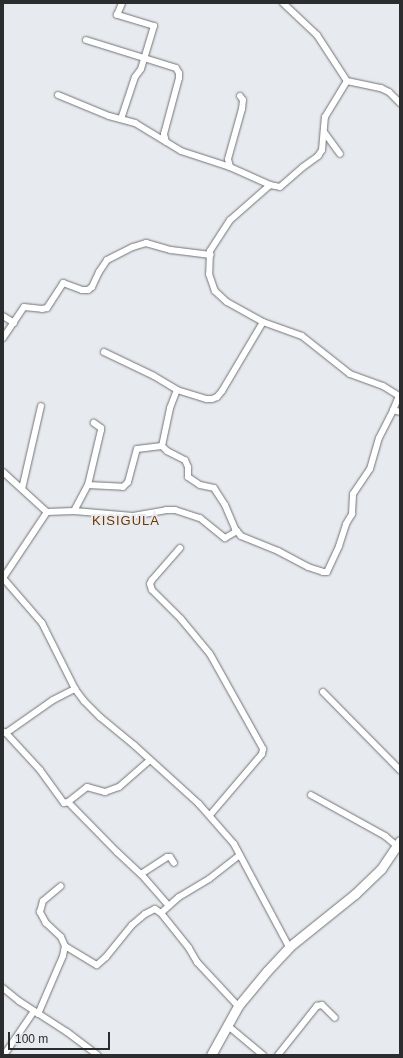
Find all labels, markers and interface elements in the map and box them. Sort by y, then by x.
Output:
district label: KISIGULA [92,513,160,529]
scale bar [10,1024,112,1050]
text: 100 m [15,1032,48,1046]

